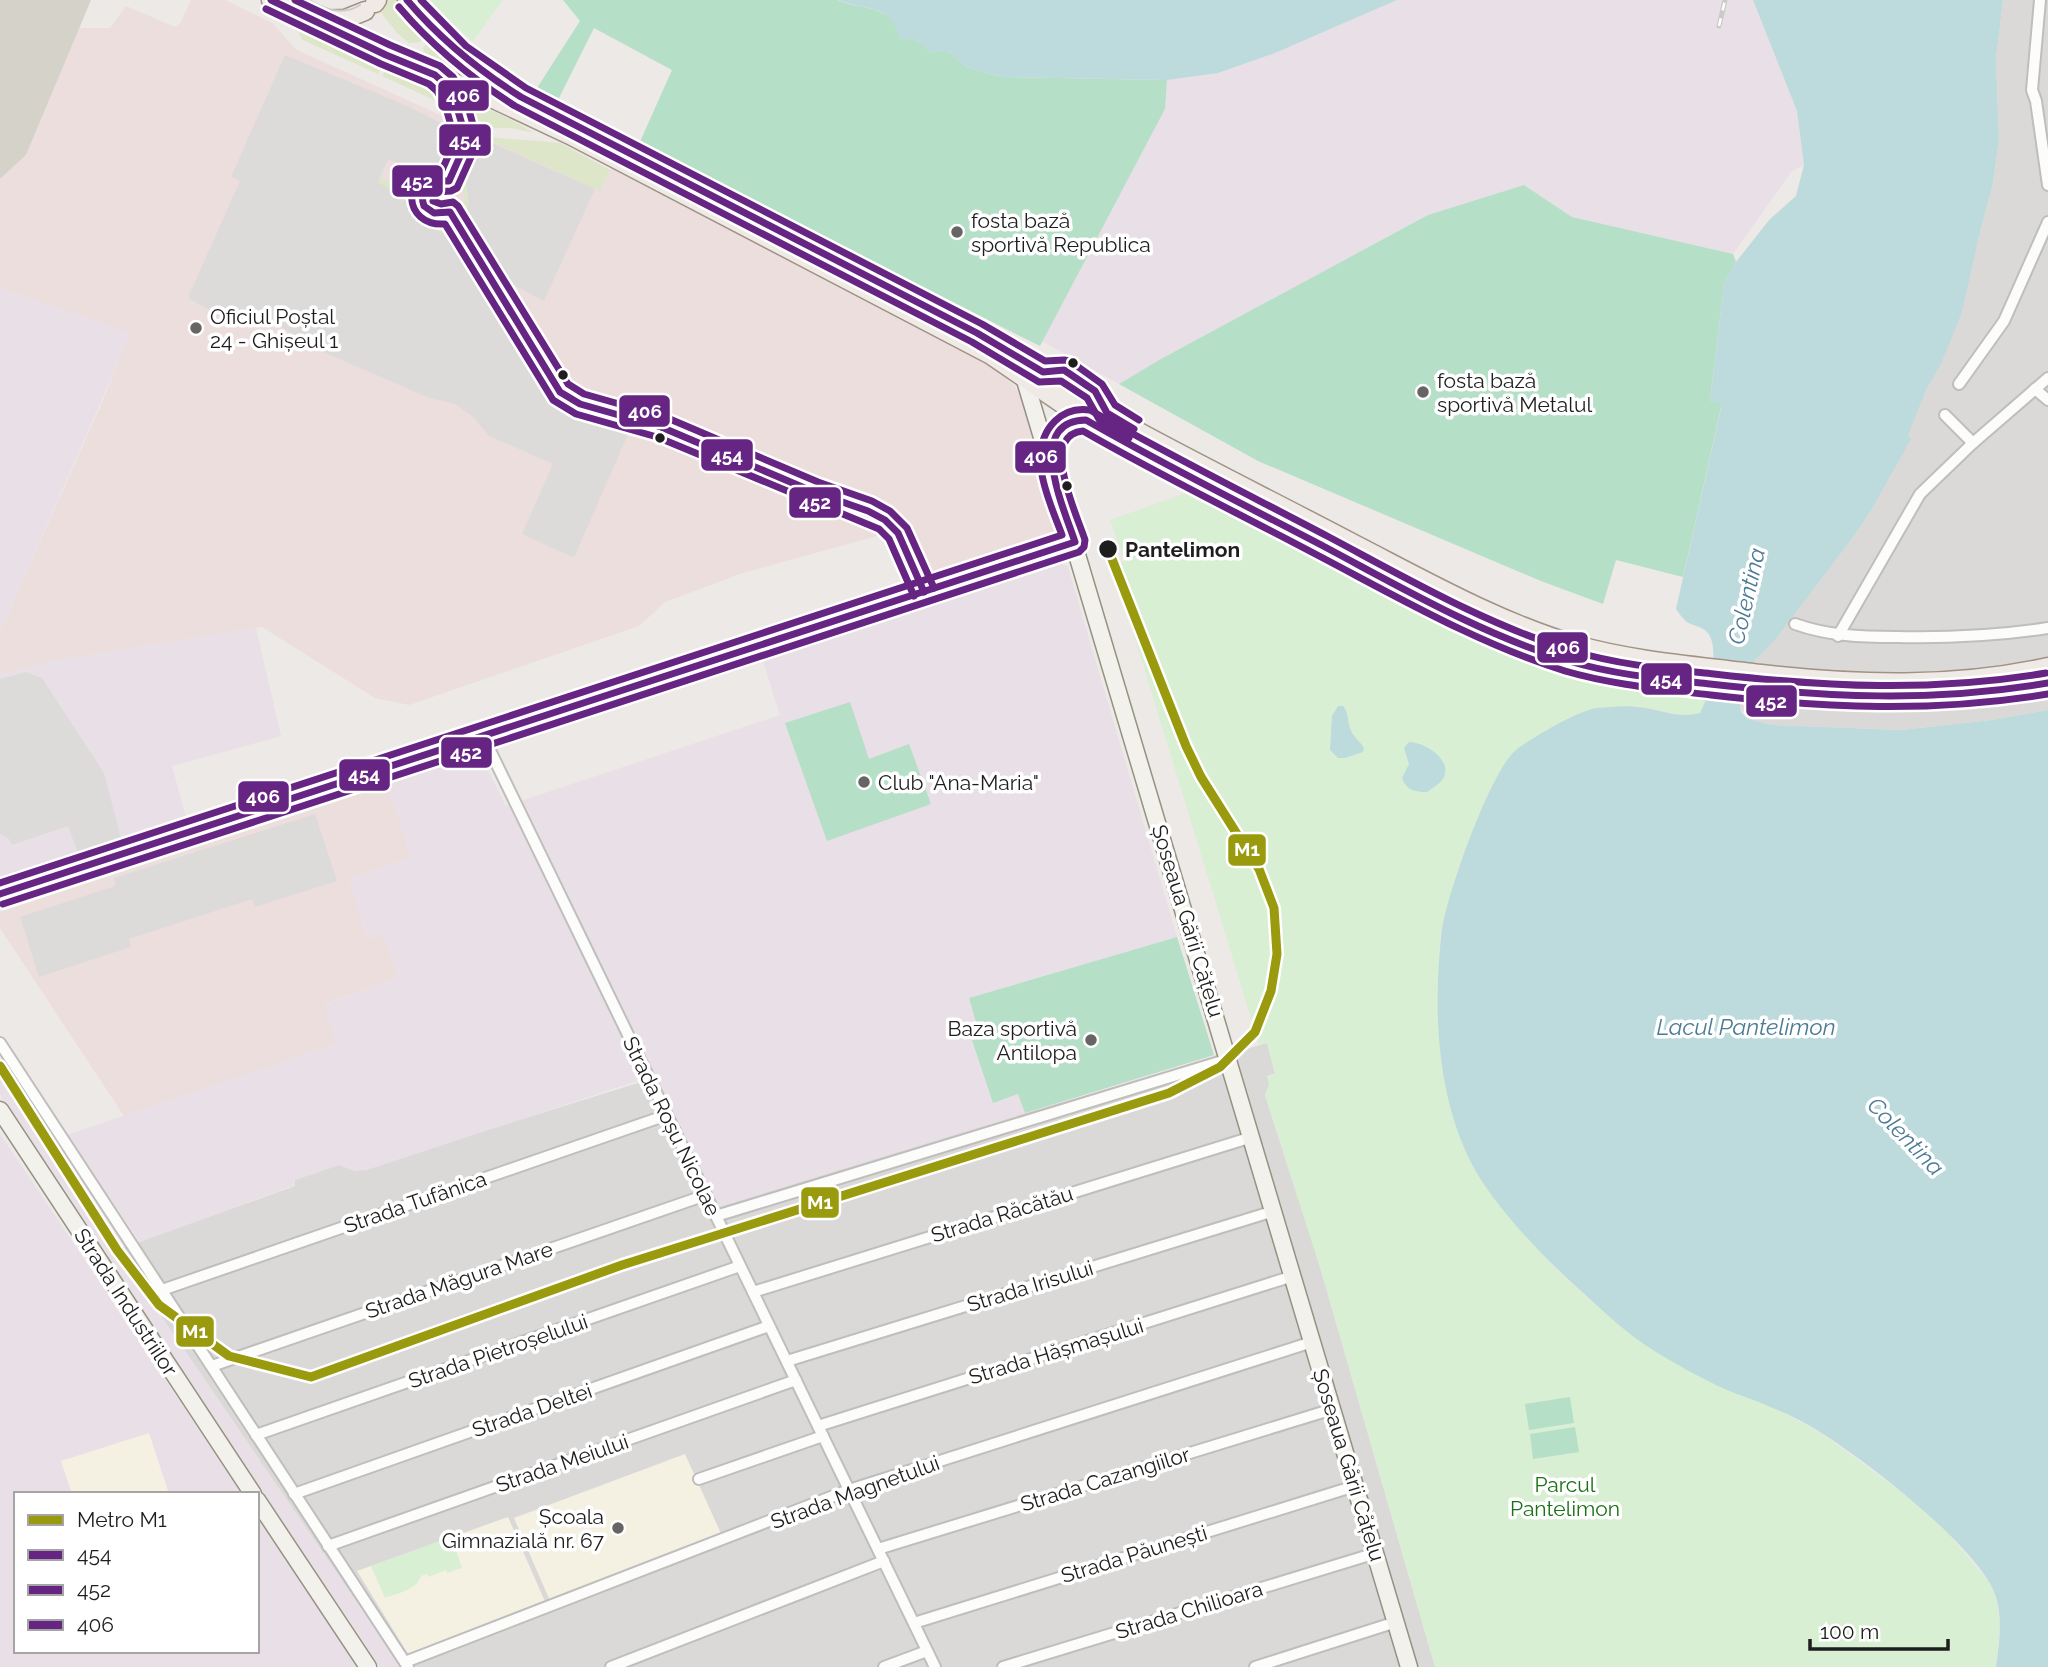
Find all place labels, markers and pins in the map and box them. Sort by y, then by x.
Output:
place label: fosta bază sportivă Republica [971,208,1151,257]
marker: fosta bază sportivă Republica [949,224,965,240]
place label: Oficiul Poștal 24 - Ghișeul 1 [210,304,338,353]
marker: Oficiul Poștal 24 - Ghișeul 1 [188,320,204,336]
unlabelled marker [1066,356,1080,370]
unlabelled marker [556,368,570,382]
place label: fosta bază sportivă Metalul [1437,368,1592,417]
marker: fosta bază sportivă Metalul [1415,384,1431,400]
unlabelled marker [653,431,667,445]
unlabelled marker [1060,479,1074,493]
place label: Pantelimon [1125,537,1240,562]
marker: Pantelimon [1097,538,1119,560]
place label: Club "Ana-Maria" [878,770,1039,795]
marker: Club "Ana-Maria" [856,774,872,790]
place label: Baza sportivă Antilopa [947,1016,1077,1065]
marker: Baza sportivă Antilopa [1083,1032,1099,1048]
place label: Școala Gimnazială nr. 67 [442,1504,605,1553]
marker: Școala Gimnazială nr. 67 [610,1520,626,1536]

